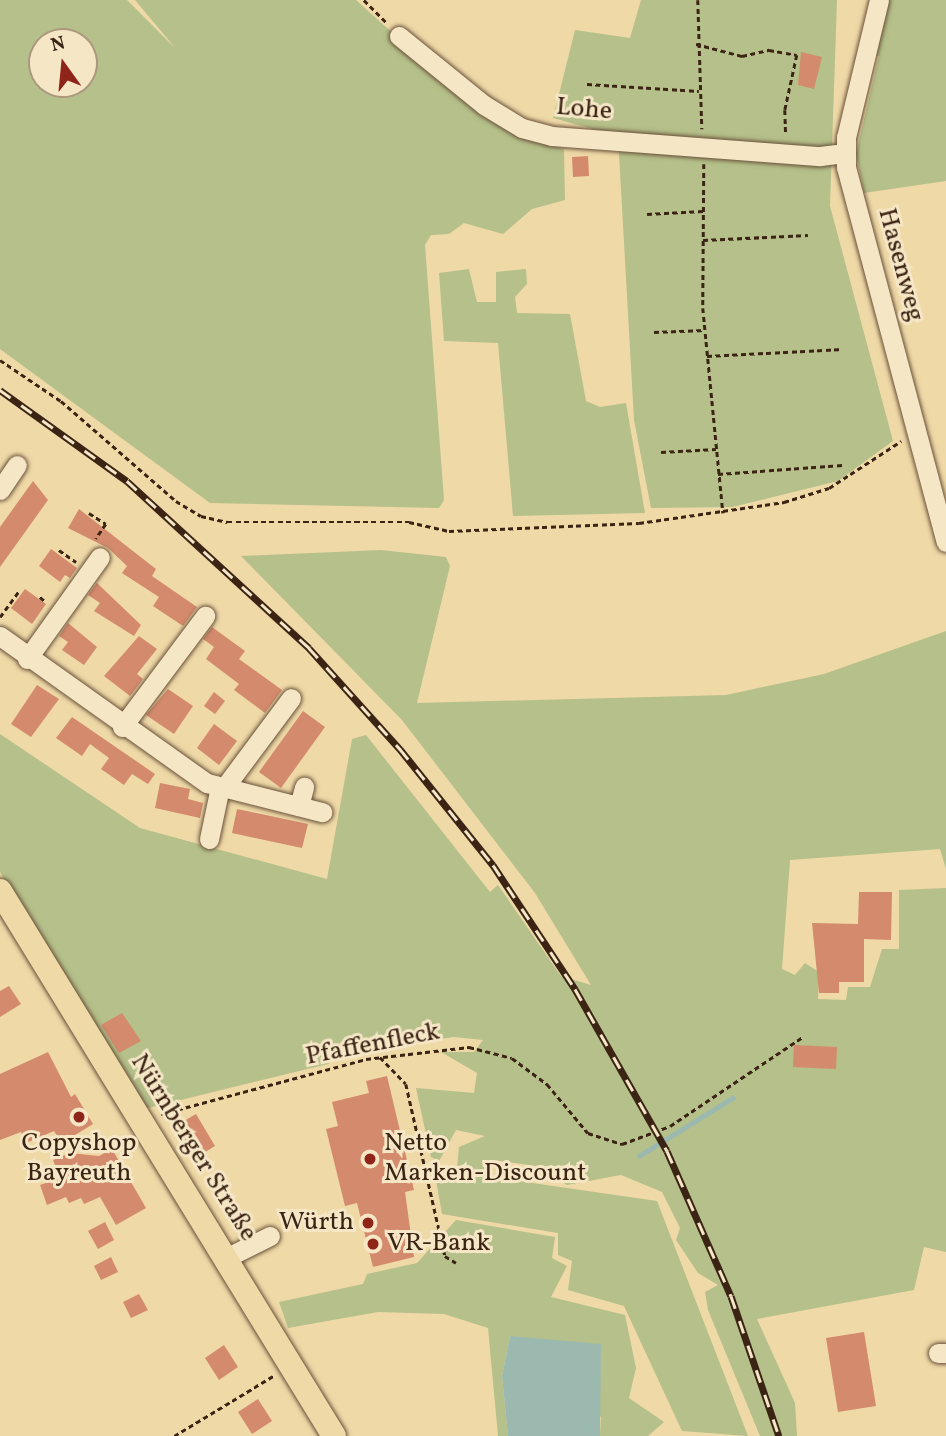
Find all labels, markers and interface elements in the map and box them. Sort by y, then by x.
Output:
north arrow [28,28,98,98]
text: N [48,30,68,59]
street label: Lohe [555,92,613,128]
street label: Hasenweg [870,205,930,325]
street label: Pfaffenfleck [303,1017,443,1073]
street label: Nürnberger Straße [123,1049,263,1247]
marker: Copyshop Bayreuth [71,1109,87,1125]
place label: Copyshop Bayreuth [22,1128,136,1190]
place label: Netto Marken-Discount [384,1128,586,1190]
marker: Netto Marken-Discount [362,1151,378,1167]
place label: Würth [279,1207,354,1239]
marker: Würth [360,1215,376,1231]
place label: VR-Bank [387,1228,491,1260]
marker: VR-Bank [365,1236,381,1252]

